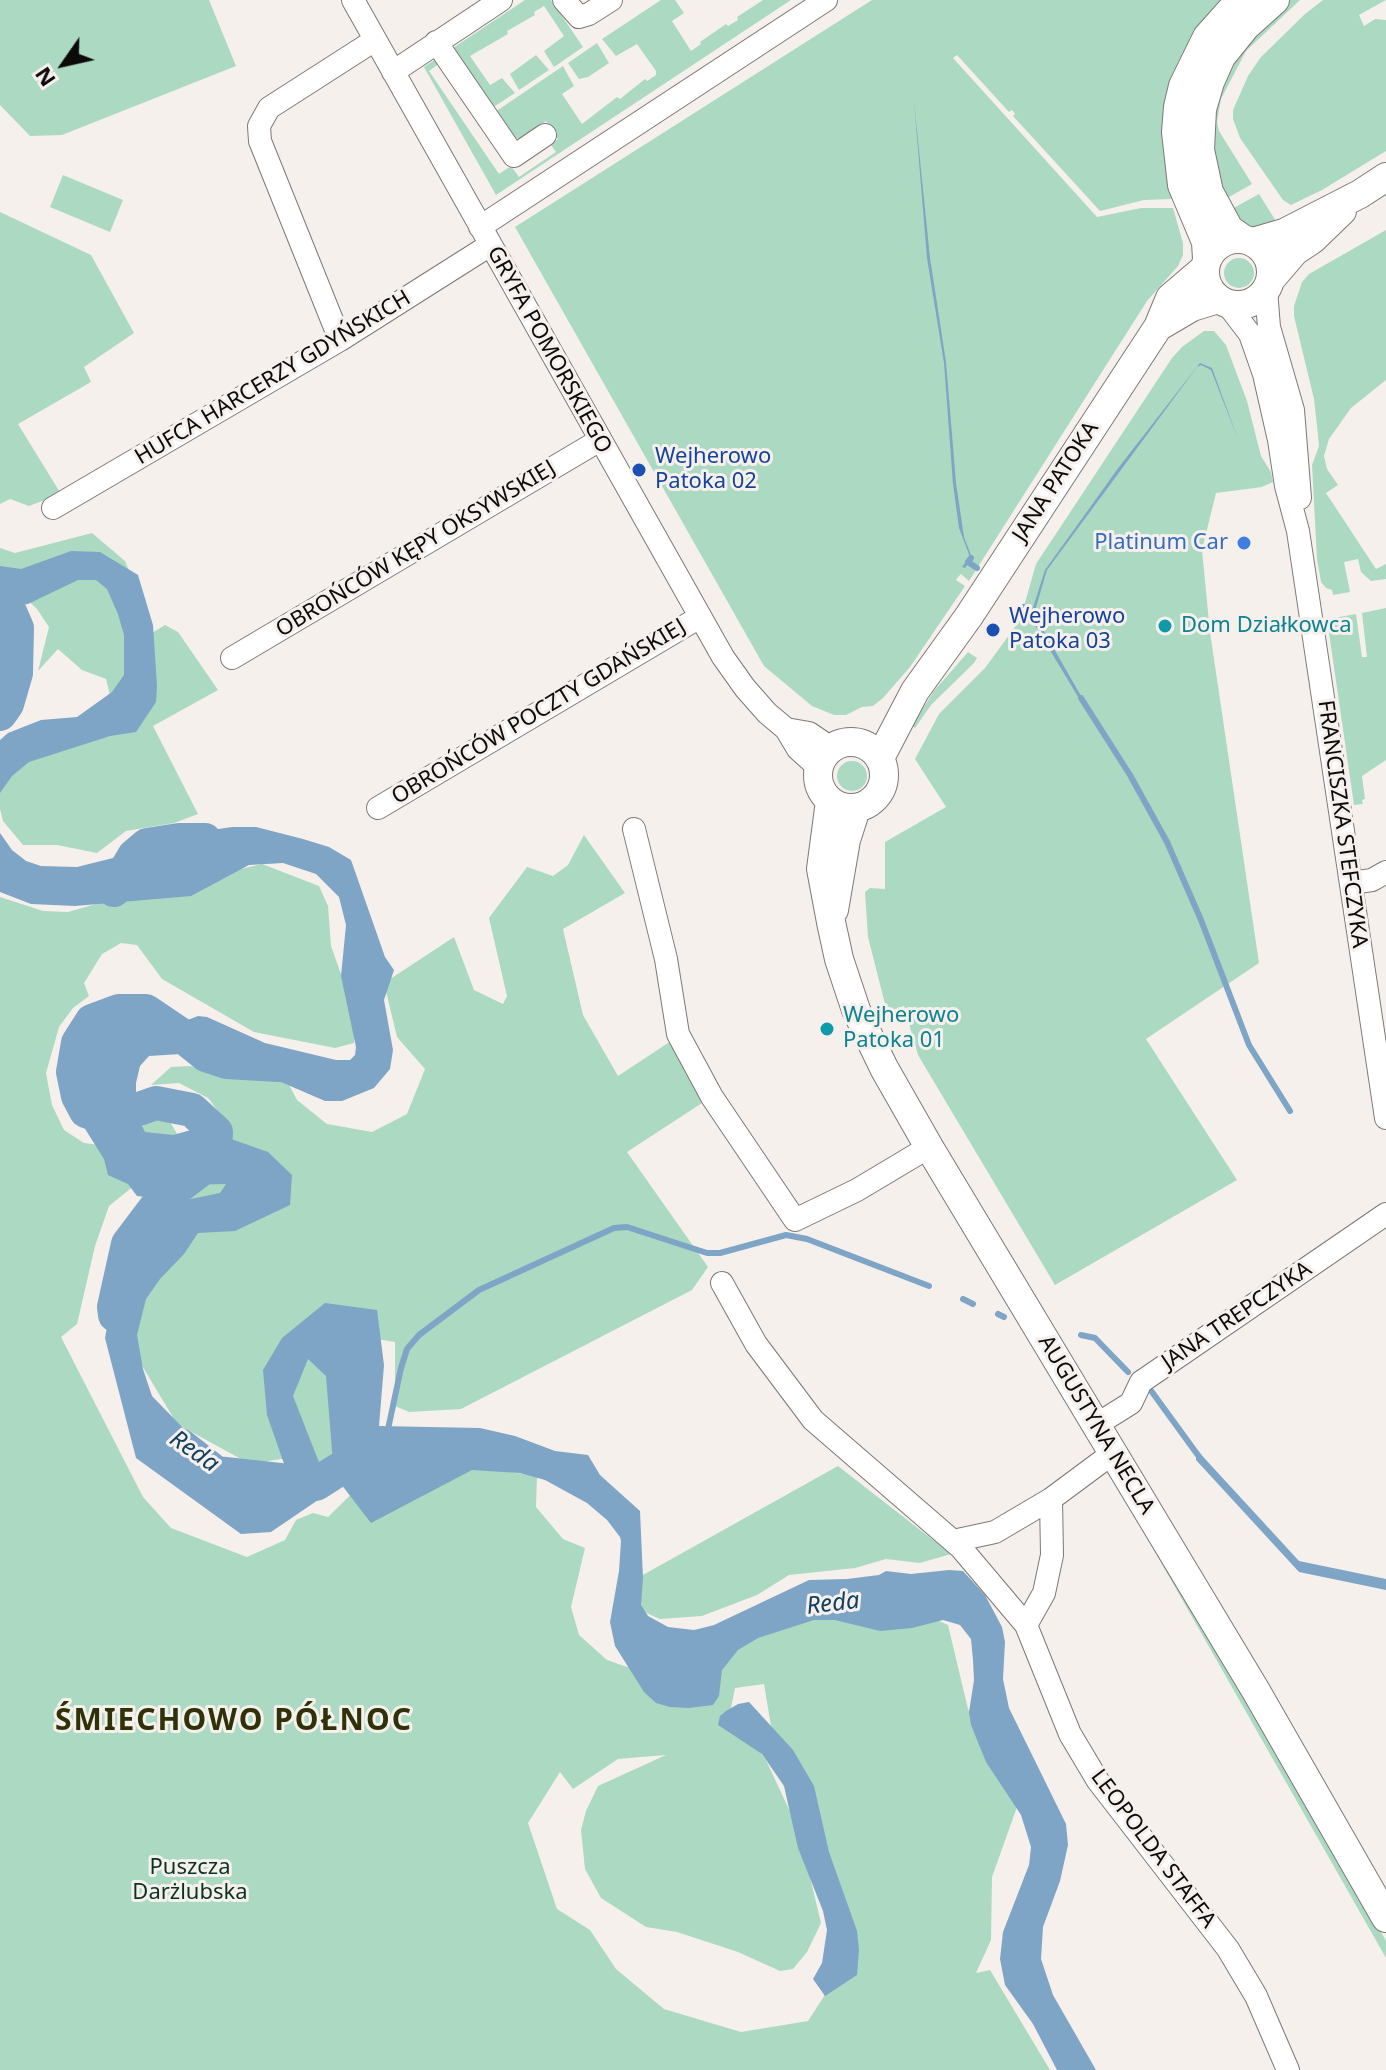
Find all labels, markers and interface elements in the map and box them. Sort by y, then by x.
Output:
north arrow [24,24,104,104]
text: N [27,62,62,93]
street label: GRYFA POMORSKIEGO [481,242,617,458]
street label: HUFCA HARCERZY GDYŃSKICH [131,285,415,471]
street label: JANA PATOKA [1007,417,1105,547]
place label: Wejherowo Patoka 02 [655,444,771,496]
street label: OBROŃCÓW KĘPY OKSYWSKIEJ [271,455,561,643]
marker: Wejherowo Patoka 02 [630,461,648,479]
place label: Platinum Car [1094,530,1228,556]
marker: Platinum Car [1235,534,1253,552]
place label: Wejherowo Patoka 03 [1009,604,1125,656]
place label: Dom Działkowca [1181,613,1352,639]
street label: OBROŃCÓW POCZTY GDAŃSKIEJ [387,614,691,810]
marker: Dom Działkowca [1156,617,1174,635]
marker: Wejherowo Patoka 03 [984,621,1002,639]
street label: FRANCISZKA STEFCZYKA [1312,698,1372,950]
place label: Wejherowo Patoka 01 [843,1003,959,1054]
marker: Wejherowo Patoka 01 [818,1020,836,1038]
street label: JANA TREPCZYKA [1157,1256,1317,1376]
street label: AUGUSTYNA NECLA [1032,1331,1160,1519]
water label: Reda [164,1425,224,1479]
water label: Reda [805,1586,861,1622]
district label: ŚMIECHOWO PÓŁNOC [55,1703,413,1739]
street label: LEOPOLDA STAFFA [1085,1765,1221,1933]
park label: Puszcza Darżlubska [132,1855,248,1906]

